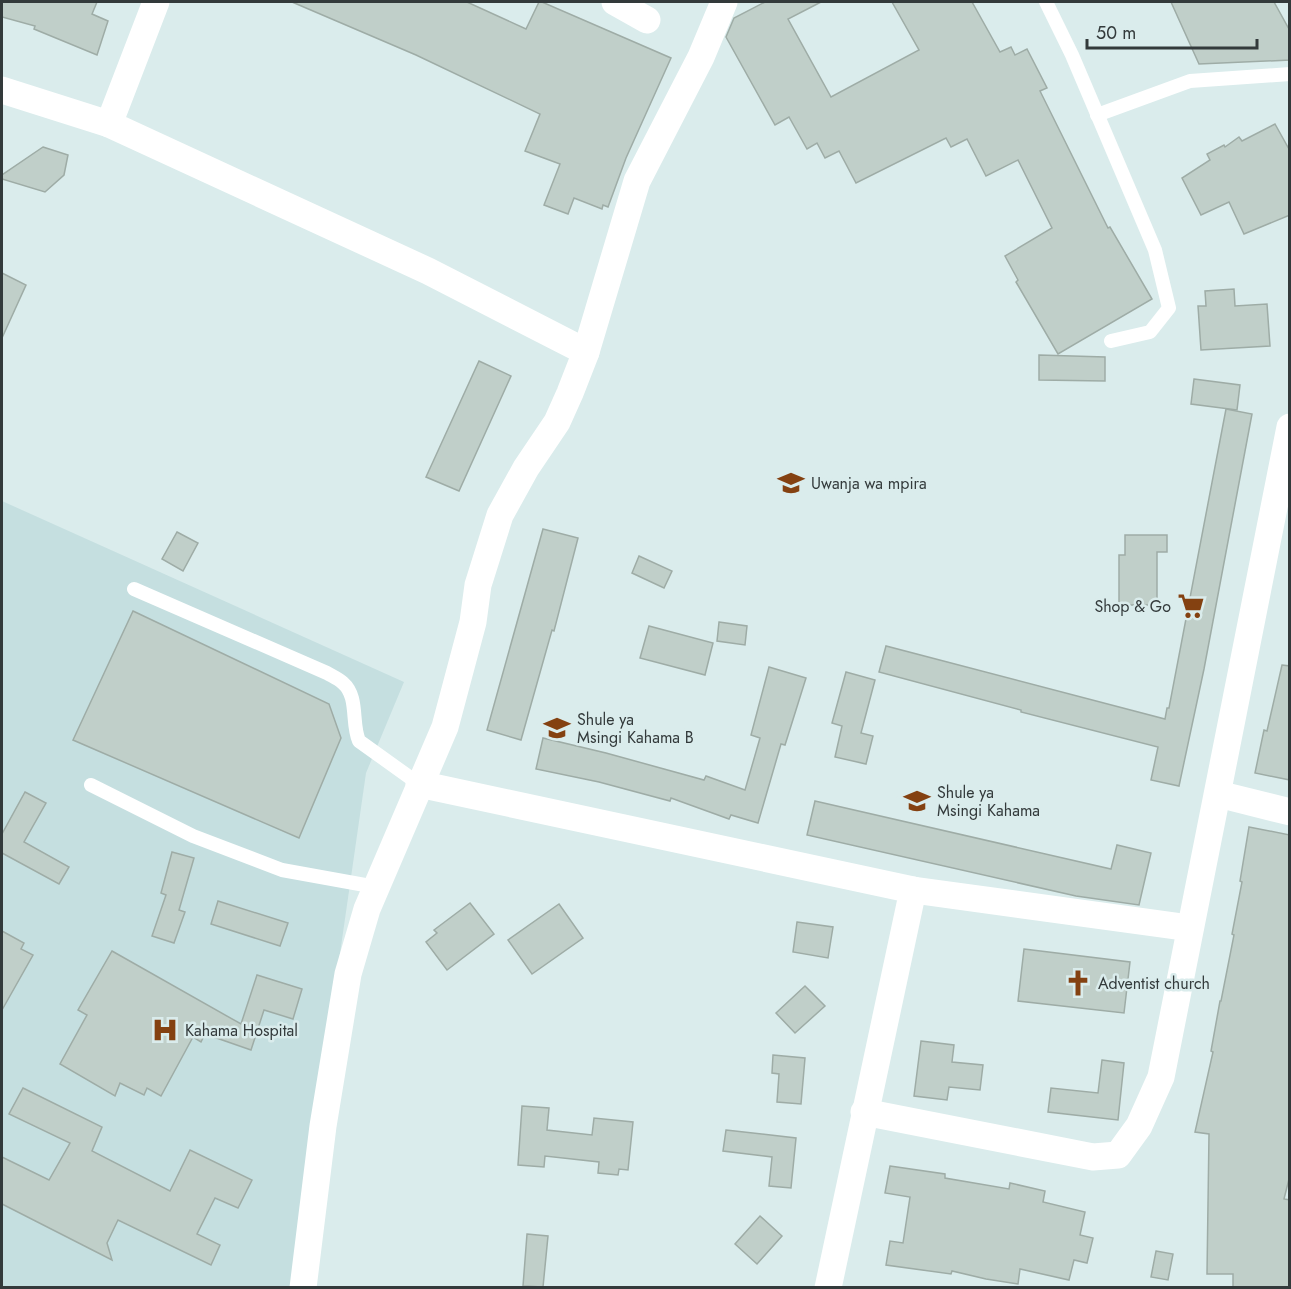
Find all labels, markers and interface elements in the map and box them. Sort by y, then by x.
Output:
scale bar [1087,12,1256,50]
text: 50 m [1096,20,1136,46]
school or university icon: Uwanja wa mpira [776,468,806,498]
place label: Uwanja wa mpira [811,472,927,495]
supermarket icon: Shop & Go [1176,591,1206,621]
place label: Shop & Go [1094,595,1171,618]
place label: Shule ya Msingi Kahama B [577,708,694,749]
school or university icon: Shule ya Msingi Kahama B [542,713,572,743]
place label: Shule ya Msingi Kahama [937,781,1040,822]
school or university icon: Shule ya Msingi Kahama [902,786,932,816]
church icon: Adventist church [1063,968,1093,998]
place label: Adventist church [1098,972,1210,995]
hospital icon: Kahama Hospital [150,1015,180,1045]
place label: Kahama Hospital [185,1019,298,1042]

